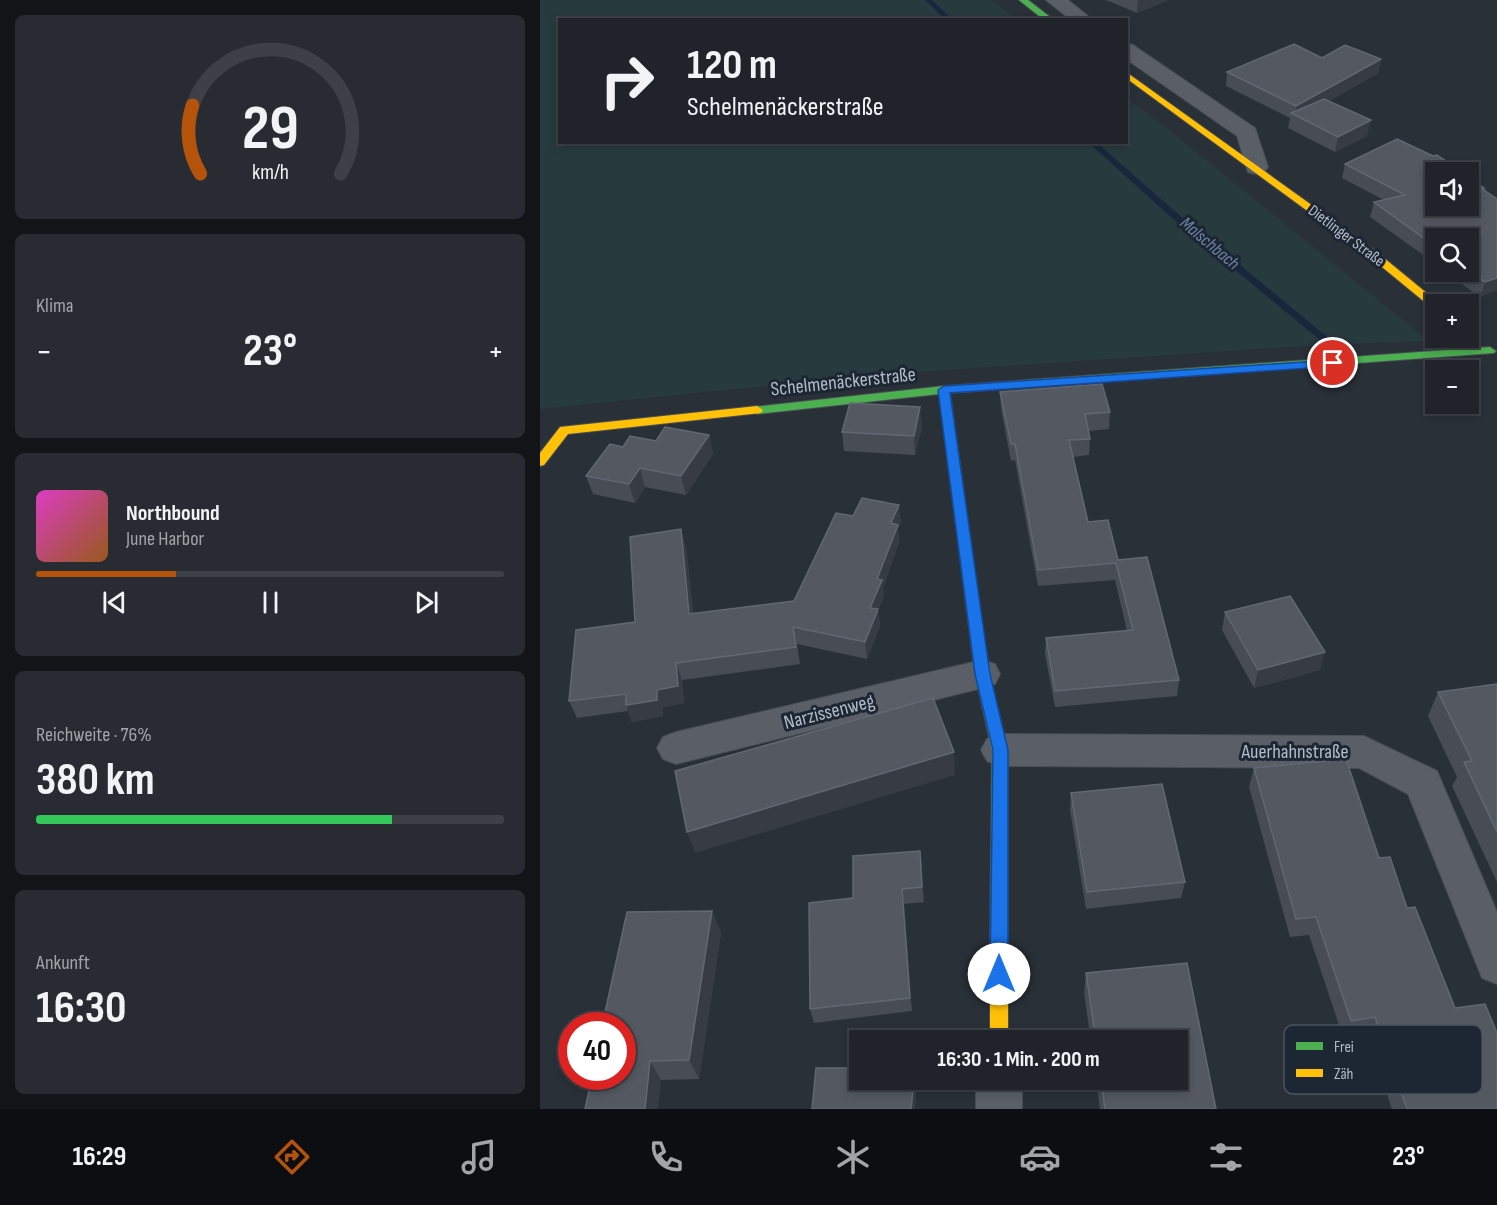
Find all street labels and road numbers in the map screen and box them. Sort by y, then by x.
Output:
street label: Dietlinger Straße [1304,201,1388,271]
street label: Schelmenäckerstraße [769,362,917,402]
street label: Narzissenweg [781,689,877,735]
street label: Auerhahnstraße [1241,740,1348,764]

